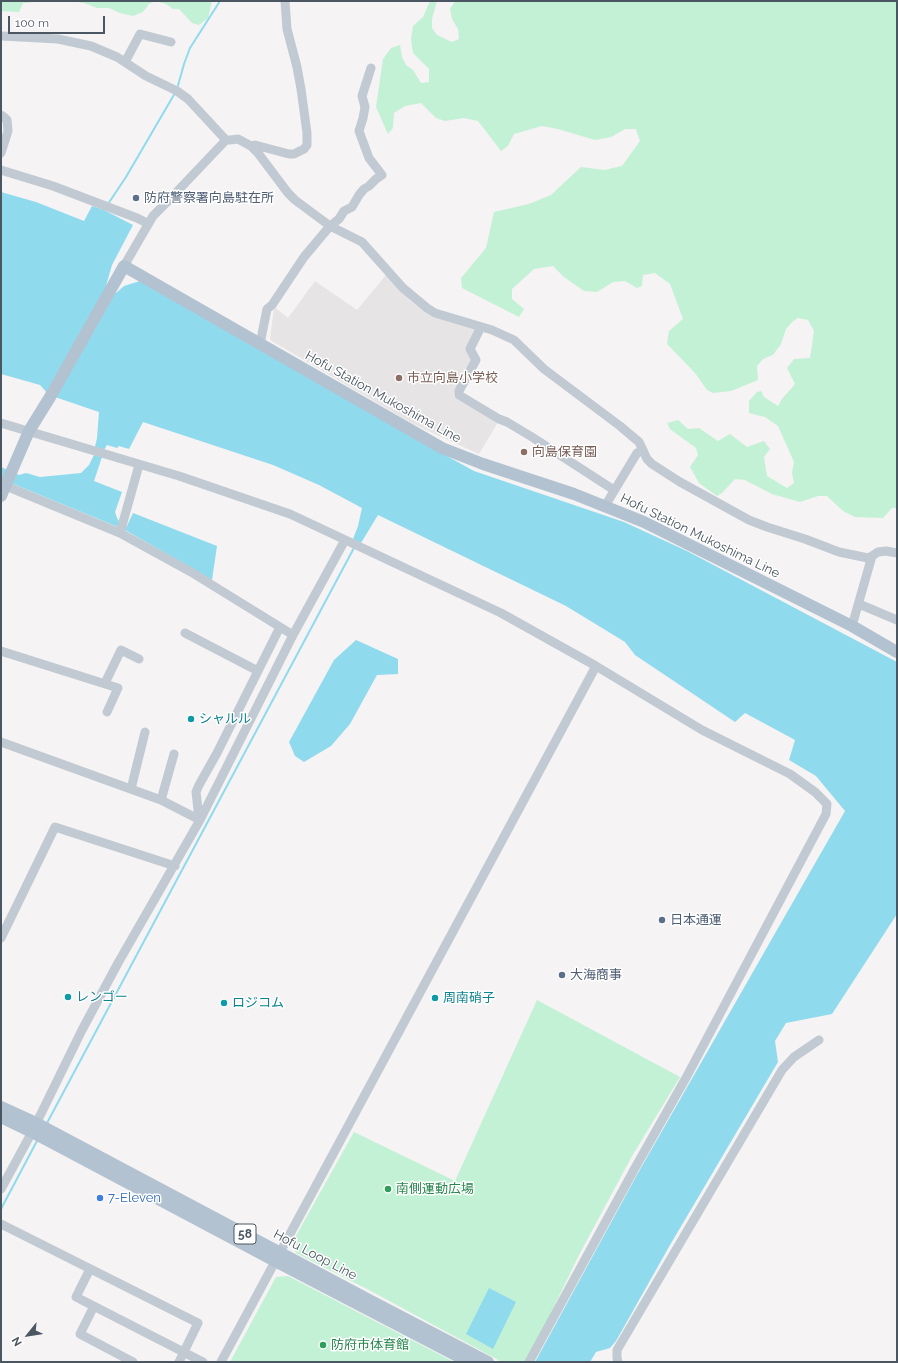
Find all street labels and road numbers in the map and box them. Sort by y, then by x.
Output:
street label: Hofu Station Mukoshima Line [302,348,464,446]
street label: Hofu Station Mukoshima Line [618,491,782,581]
road number: 58 [234,1224,256,1244]
street label: Hofu Loop Line [271,1226,359,1284]

